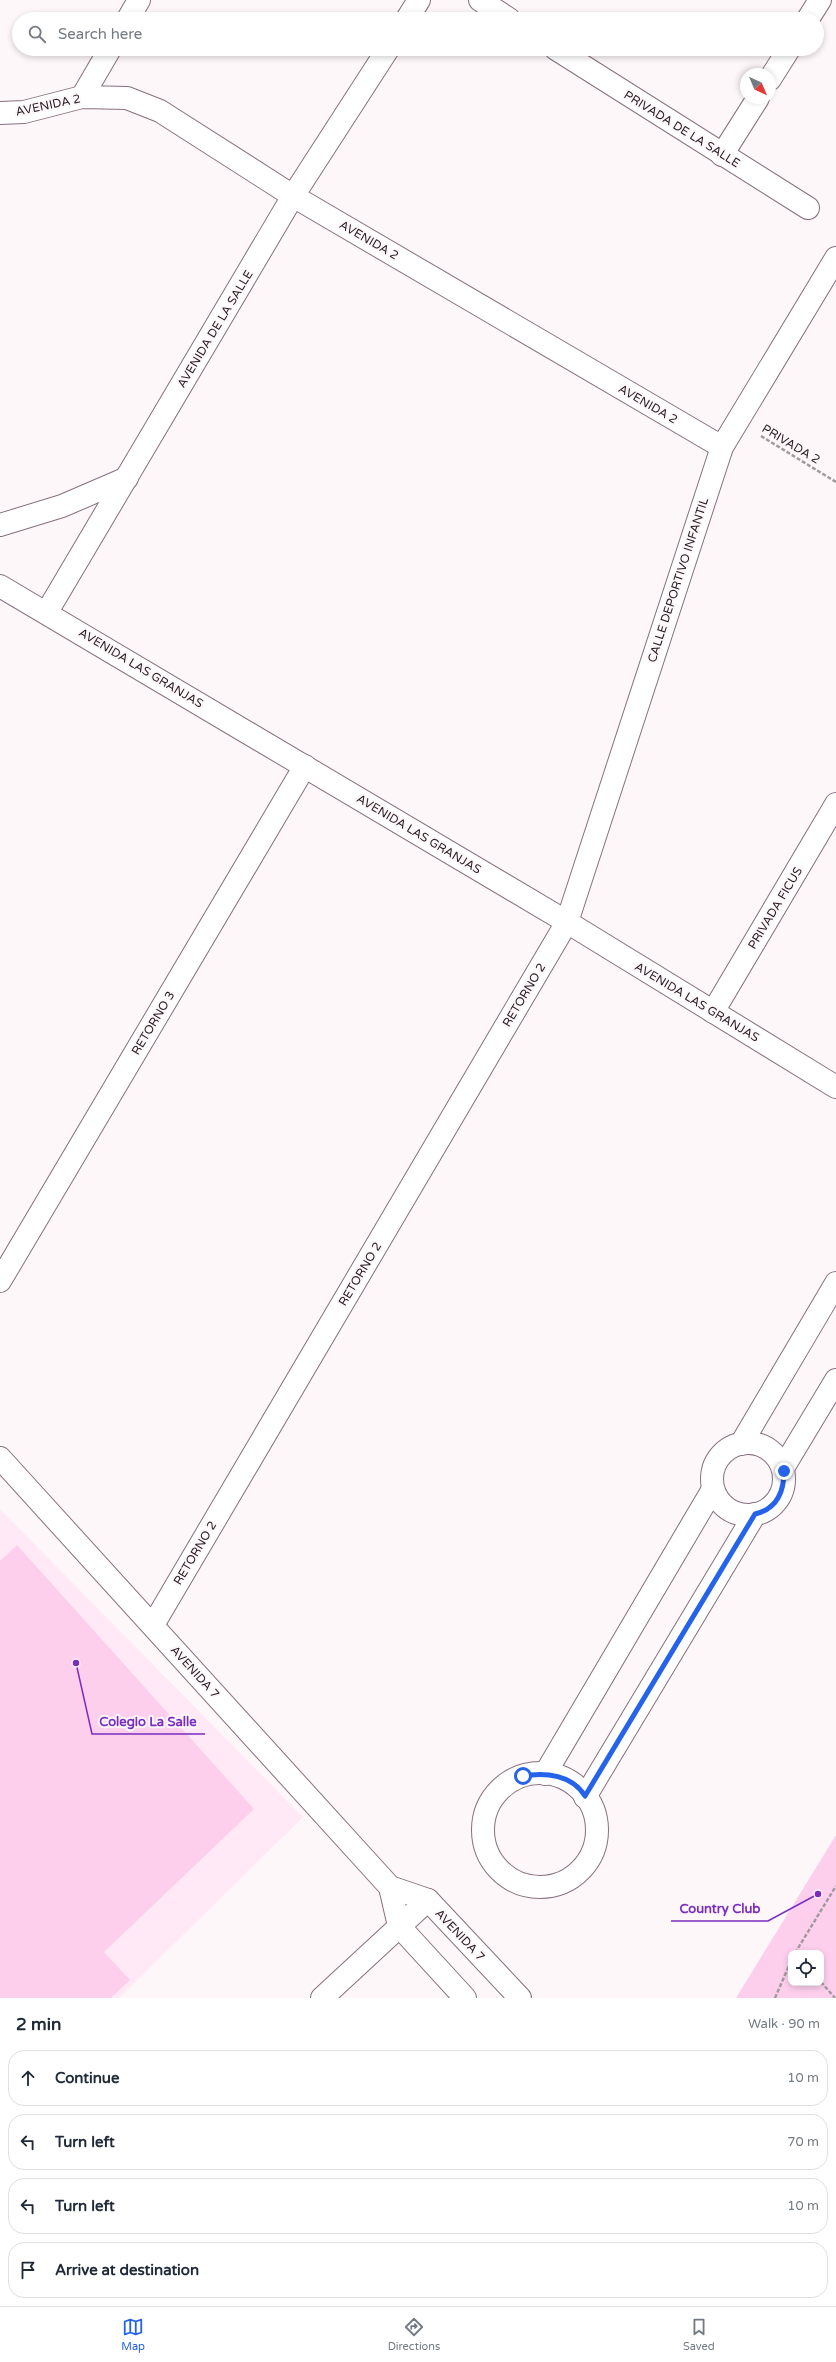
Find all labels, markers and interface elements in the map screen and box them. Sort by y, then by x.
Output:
search box [12,12,824,56]
icon: search [26,23,48,45]
text: Search here [58,25,142,43]
north arrow [740,68,776,104]
street label: PRIVADA DE LA SALLE [621,88,743,171]
street label: AVENIDA 2 [14,91,82,119]
street label: AVENIDA 2 [337,217,401,263]
street label: AVENIDA DE LA SALLE [174,267,256,390]
street label: AVENIDA 2 [616,381,680,427]
street label: PRIVADA 2 [759,421,823,467]
street label: CALLE DEPORTIVO INFANTIL [645,496,711,664]
street label: AVENIDA LAS GRANJAS [76,625,206,711]
street label: AVENIDA LAS GRANJAS [354,791,484,877]
street label: PRIVADA FICUS [745,864,805,952]
street label: AVENIDA LAS GRANJAS [632,959,762,1045]
street label: RETORNO 2 [500,961,548,1029]
street label: RETORNO 3 [129,989,177,1057]
street label: RETORNO 2 [336,1240,384,1308]
route end [775,1462,793,1480]
street label: RETORNO 2 [171,1519,219,1587]
street label: AVENIDA 7 [168,1643,222,1701]
callout: Colegio La Salle [92,1709,205,1734]
text: Colegio La Salle [99,1714,197,1730]
route start [514,1767,532,1785]
callout: Country Club [671,1896,768,1921]
text: Country Club [679,1901,761,1917]
street label: AVENIDA 7 [432,1906,488,1964]
map controls [788,1950,824,1986]
button: locate [788,1950,824,1986]
text: 2 min [16,2014,61,2035]
text: Walk · 90 m [748,2016,820,2032]
icon: ahead [17,2067,39,2089]
text: Continue [55,2069,119,2087]
text: 10 m [787,2070,819,2086]
icon: left [17,2131,39,2153]
text: Turn left [55,2133,115,2151]
text: 70 m [787,2134,819,2150]
icon: left [17,2195,39,2217]
text: Turn left [55,2197,115,2215]
text: 10 m [787,2198,819,2214]
icon: arrive [17,2259,39,2281]
text: Arrive at destination [55,2261,199,2279]
tab: Map [121,2316,145,2353]
tab: Directions [388,2316,440,2353]
tab: Saved [683,2316,715,2353]

